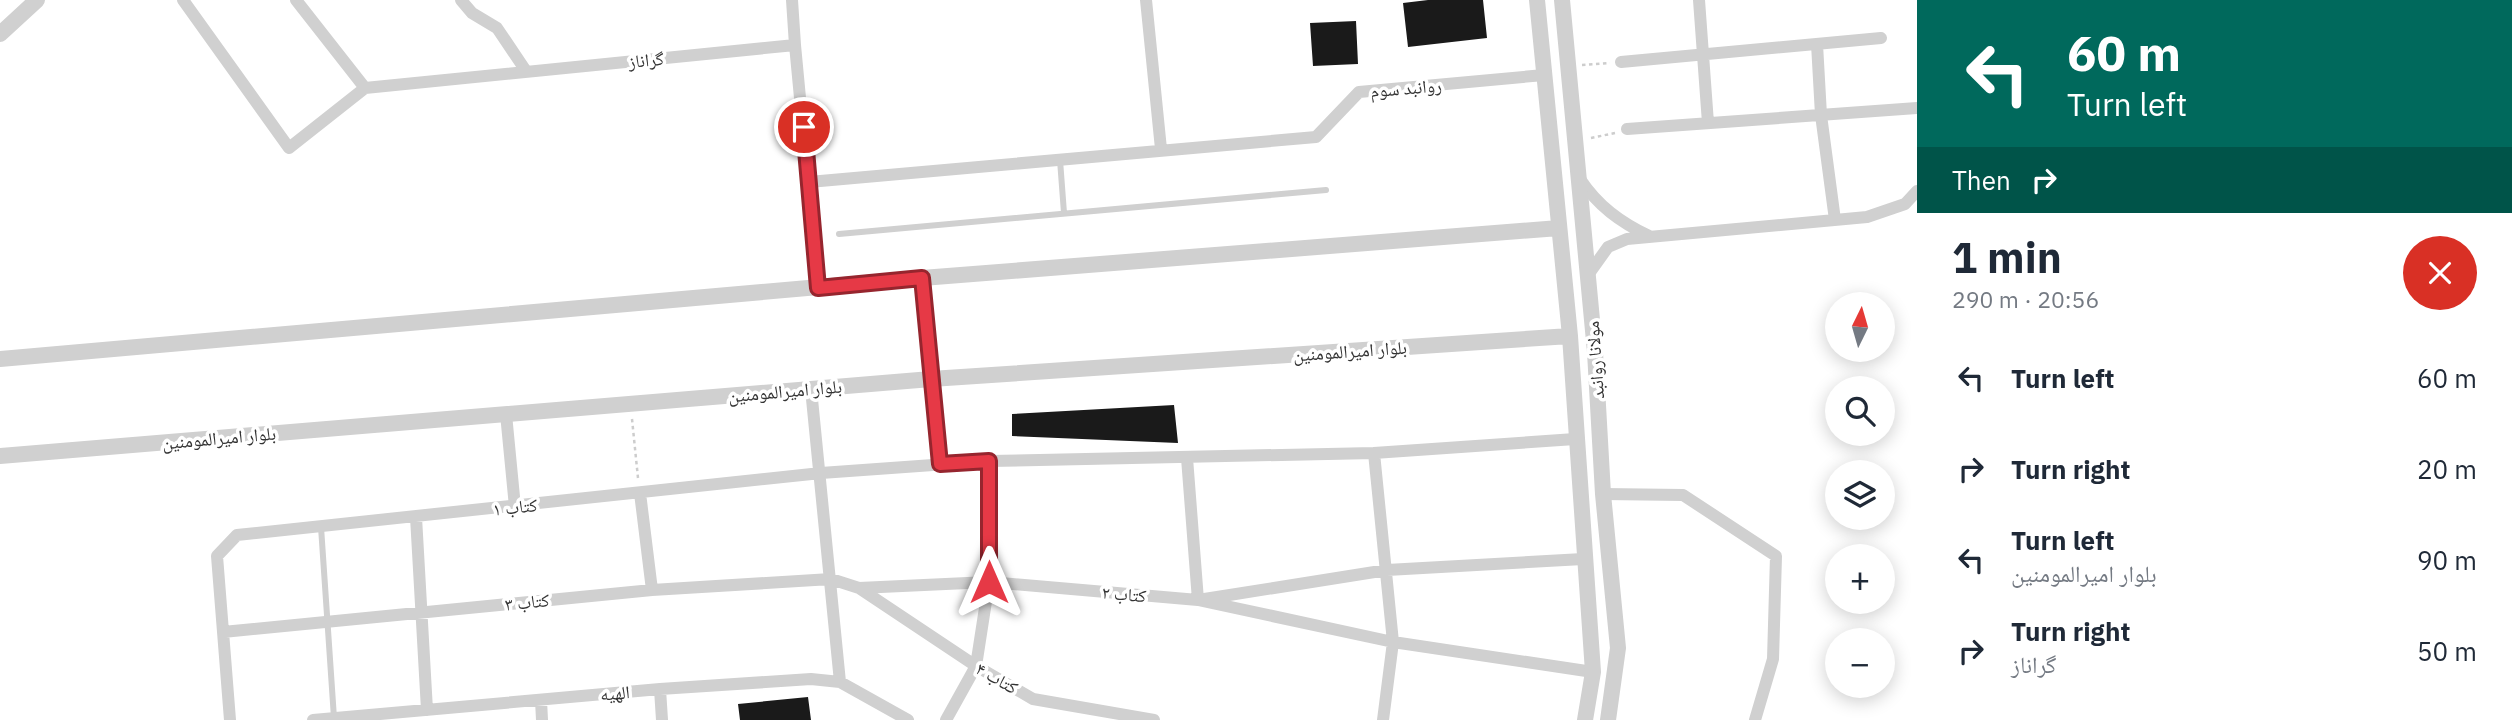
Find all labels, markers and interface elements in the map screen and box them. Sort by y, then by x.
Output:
text: 60 m [2067,21,2181,84]
icon: left [1952,28,2043,119]
street label: گراناز [626,47,665,73]
street label: روانبد سوم [1369,73,1443,104]
text: Turn left [2067,83,2187,125]
pin [774,97,834,157]
icon: arrive [785,108,823,146]
icon: right [2025,161,2063,199]
text: Then [1952,163,2011,197]
text: 1 min [1952,230,2062,285]
button: close [2403,236,2477,310]
text: 290 m · 20:56 [1952,284,2099,314]
north arrow [1825,292,1895,362]
map controls [1825,292,1895,698]
street label: مولانا روانبد [1581,320,1609,400]
street label: بلوار امیرالمومنین [1292,336,1408,366]
icon: left [1952,359,1990,397]
text: Turn left [2011,361,2114,395]
text: 60 m [2417,361,2477,395]
street label: بلوار امیرالمومنین [727,375,843,407]
button: search [1825,376,1895,446]
street label: بلوار امیرالمومنین [161,422,277,454]
icon: right [1952,450,1990,488]
text: Turn right [2011,452,2130,486]
text: 20 m [2417,452,2477,486]
button: layers [1825,460,1895,530]
street label: کتاب ۱ [492,493,539,521]
text: Turn left [2011,523,2114,557]
icon: left [1952,541,1990,579]
text: 90 m [2417,543,2477,577]
button: + [1825,544,1895,614]
position arrow [952,545,1026,619]
text: بلوار امیرالمومنین [2011,558,2157,588]
street label: کتاب ۲ [1101,581,1148,607]
street label: کتاب ۳ [504,588,551,616]
text: Turn right [2011,614,2130,648]
button: − [1825,628,1895,698]
icon: right [1952,632,1990,670]
text: 50 m [2417,634,2477,668]
text: گراناز [2011,649,2056,679]
street label: کتاب ۴ [972,657,1023,699]
street label: الهیه [599,680,631,706]

